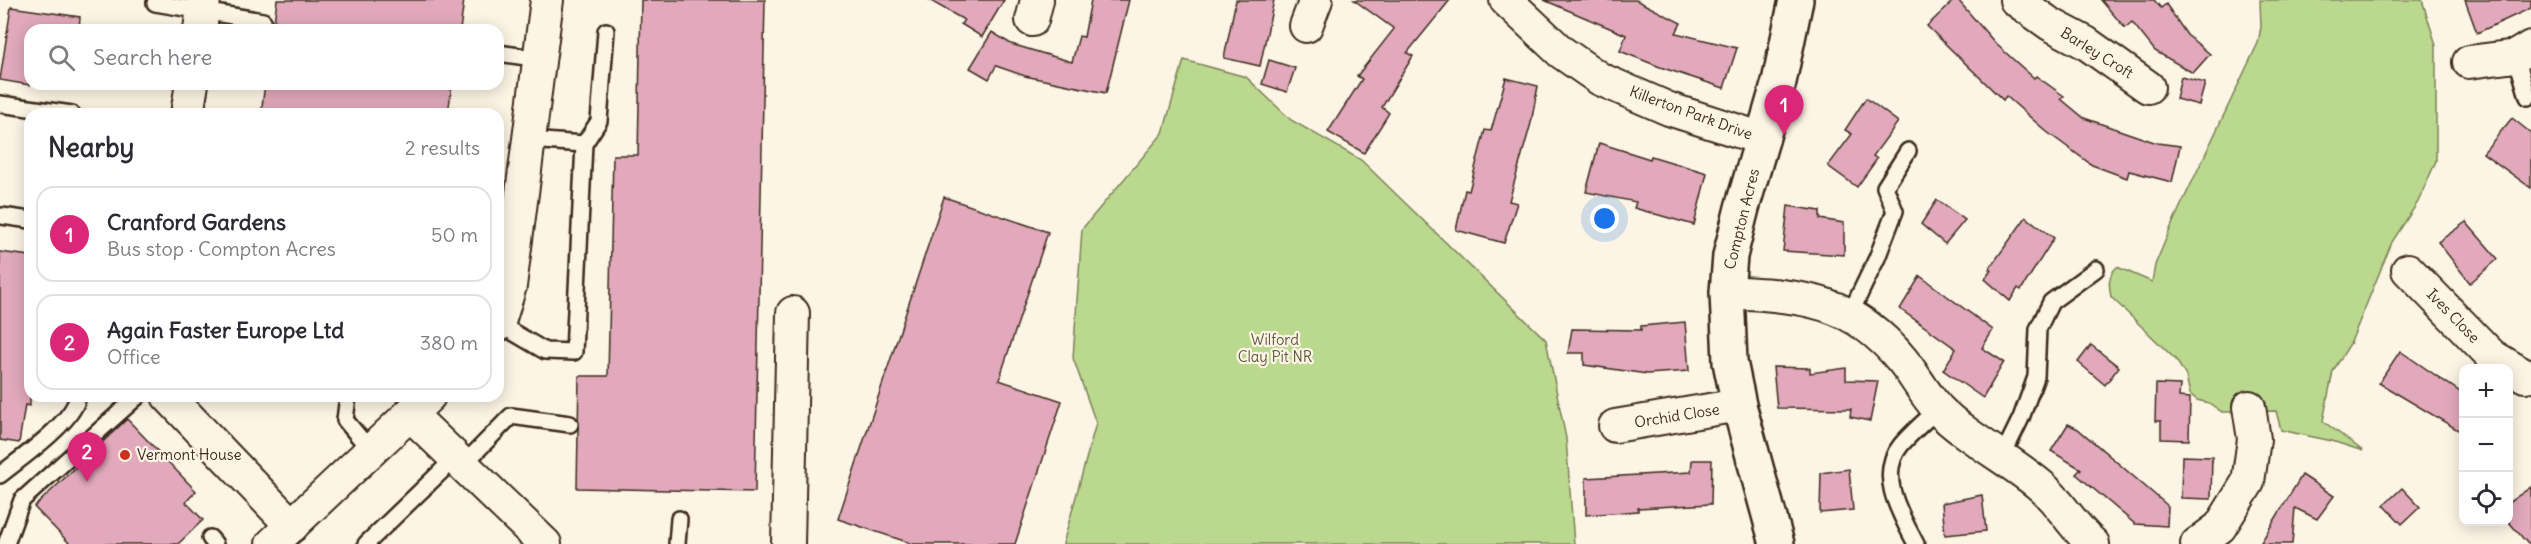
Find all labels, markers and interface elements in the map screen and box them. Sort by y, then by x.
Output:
street label: Barley Croft [2057,23,2137,82]
search box [24,24,504,90]
icon: search [45,41,78,74]
text: Search here [93,43,212,71]
street label: Killerton Park Drive [1627,81,1755,144]
pin: 1 [1764,86,1804,135]
text: Nearby [48,131,134,164]
text: 2 results [405,135,480,160]
street label: Compton Acres [1720,166,1763,271]
your location [1590,204,1619,233]
text: Cranford Gardens [107,208,286,236]
text: 1 [66,222,73,247]
text: 50 m [431,222,478,247]
text: Bus stop · Compton Acres [107,236,336,261]
street label: Ives Close [2423,284,2484,347]
text: Again Faster Europe Ltd [107,316,344,344]
text: 2 [64,330,75,355]
text: 380 m [420,330,478,355]
park label: Wilford Clay Pit NR [1238,330,1313,366]
text: Office [107,344,161,369]
map controls [2459,364,2513,526]
button: + [2459,364,2513,418]
street label: Orchid Close [1633,399,1721,432]
button: − [2459,418,2513,472]
pin: 2 [68,432,106,482]
place label: Vermont House [137,445,242,464]
marker: Vermont House [118,448,132,462]
button: locate [2459,472,2513,526]

